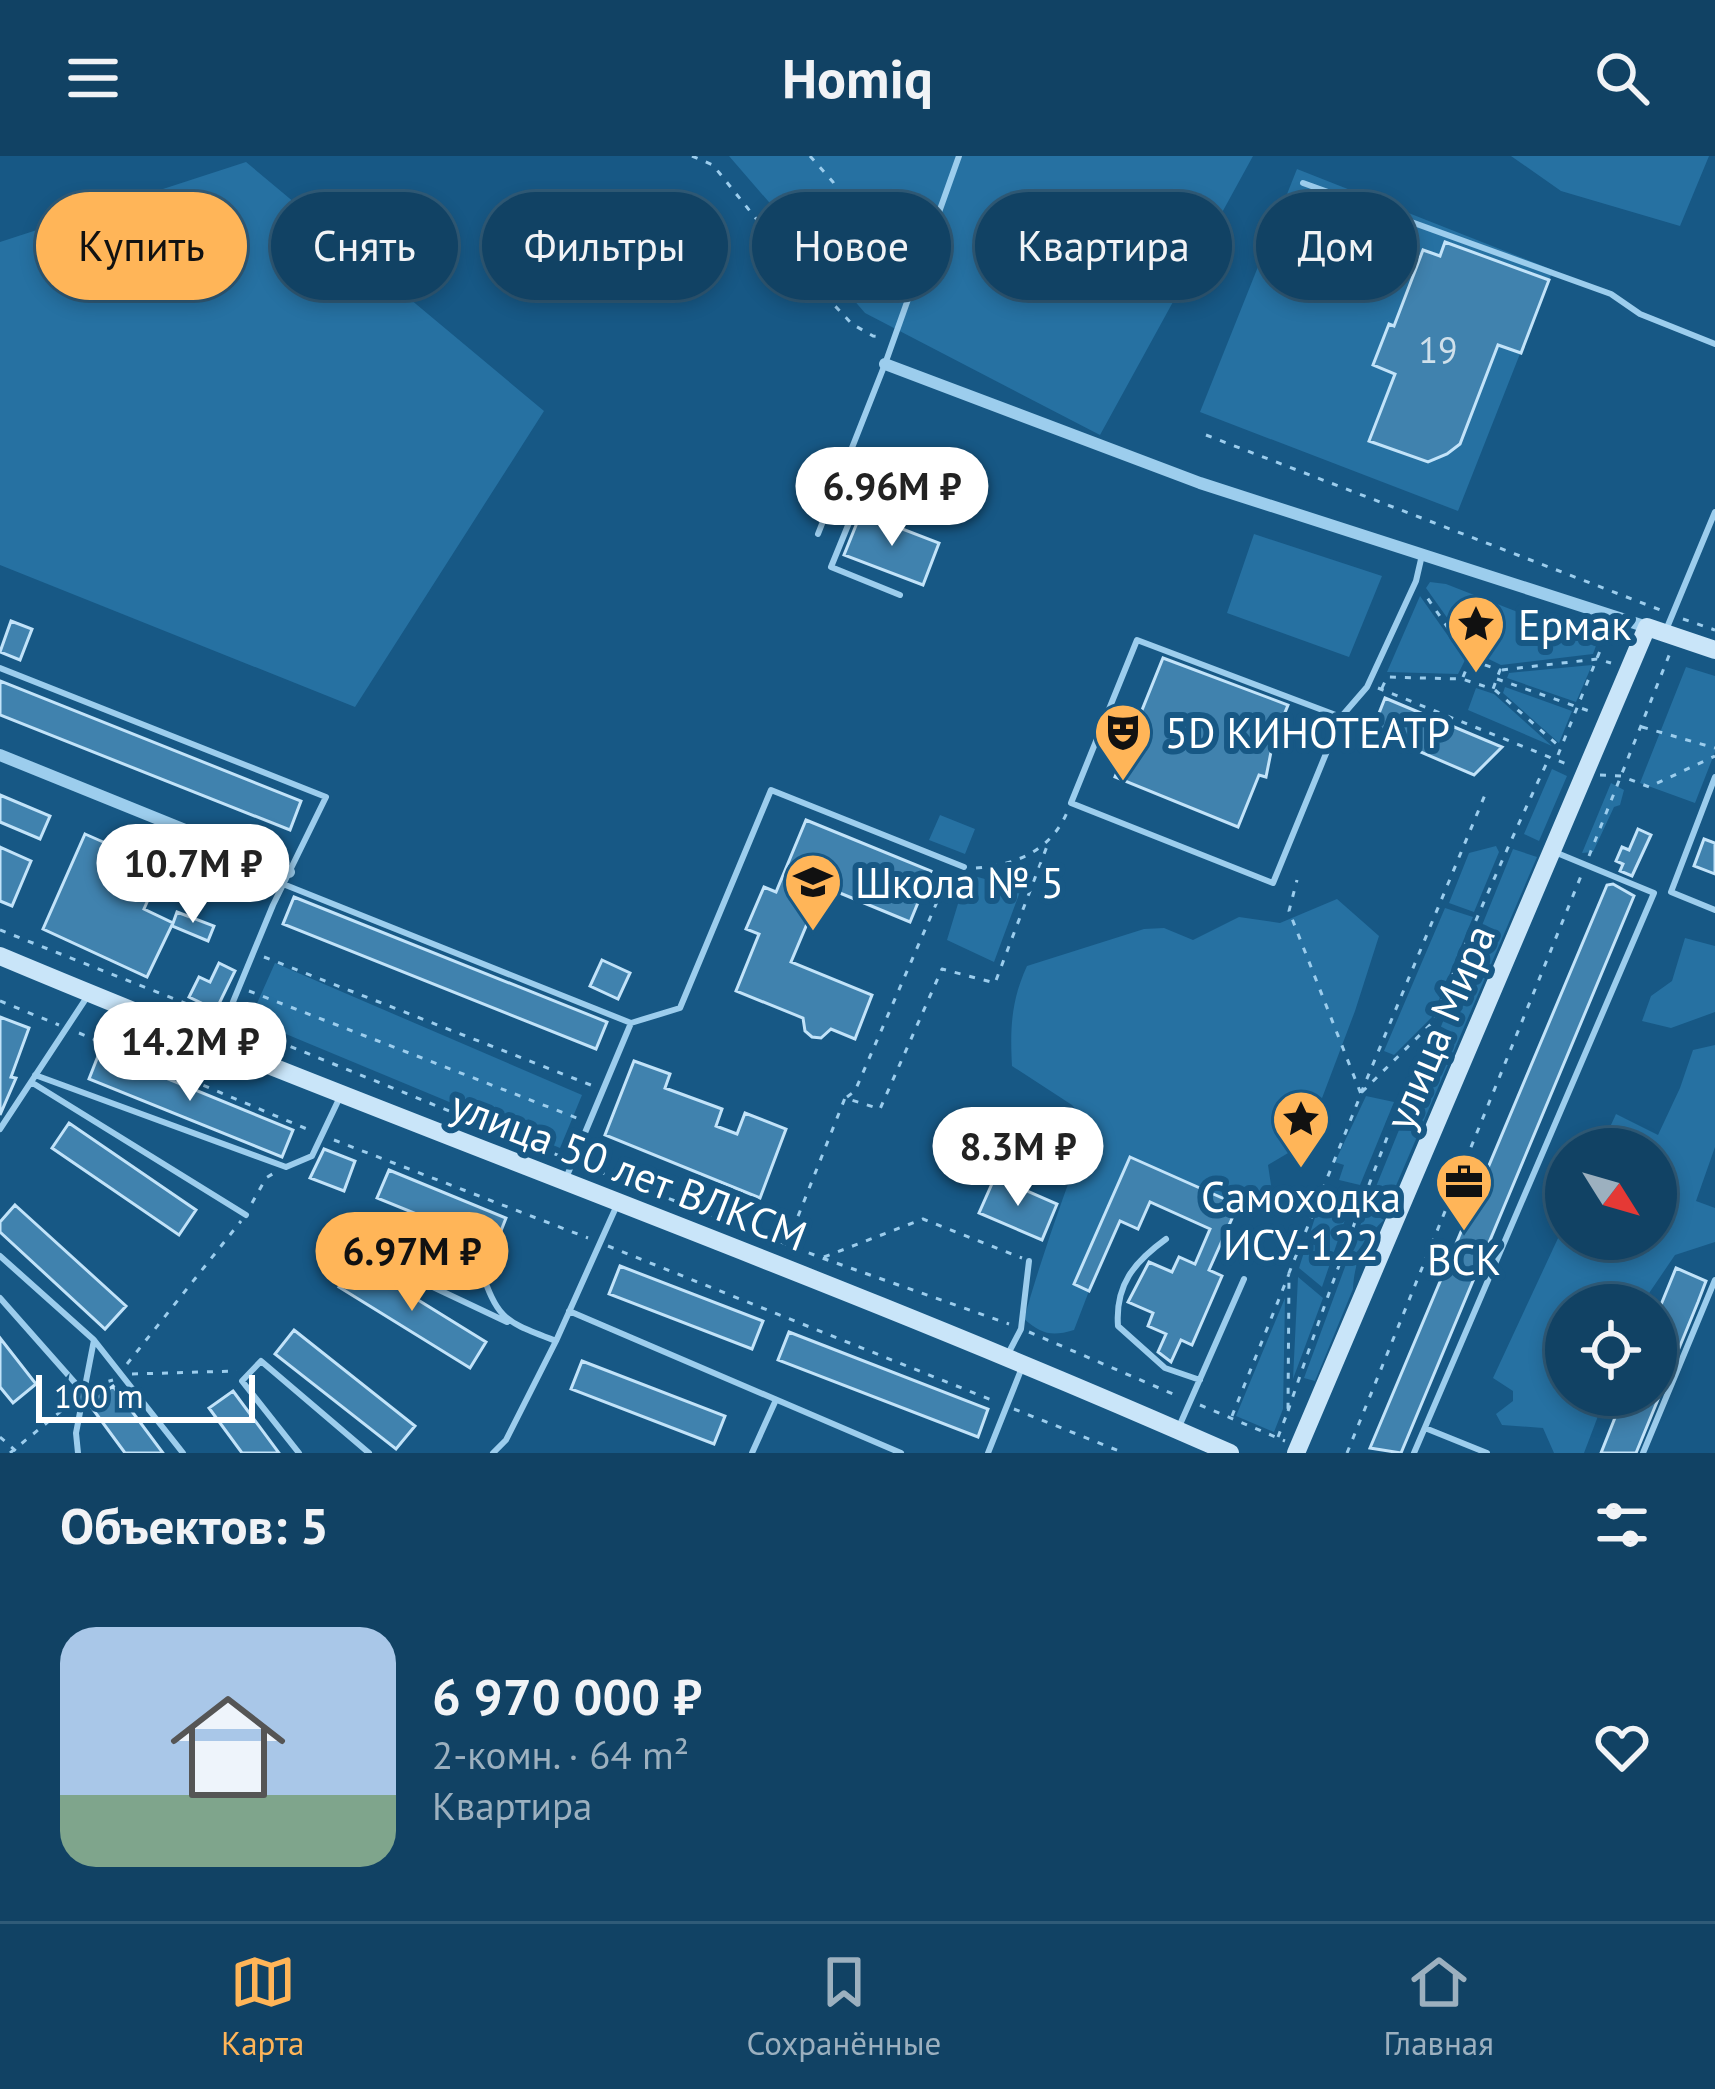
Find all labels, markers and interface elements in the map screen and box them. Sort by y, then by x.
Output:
text: Homiq [782,43,933,113]
icon: menu [60,45,126,111]
icon: search [1589,45,1655,111]
chip: Купить [36,192,247,300]
chip: Снять [271,192,458,300]
chip: Фильтры [482,192,728,300]
chip: Новое [752,192,951,300]
chip: Квартира [975,192,1232,300]
chip: Дом [1256,192,1417,300]
house number: 19 [1418,326,1458,373]
pin: 6.96M ₽ [781,447,1003,549]
text: 6.96M ₽ [822,460,962,511]
place icon: Ермак [1445,593,1507,675]
place label: Ермак [1518,597,1631,652]
theatre icon: 5D КИНОТЕАТР [1092,701,1154,783]
place label: 5D КИНОТЕАТР [1165,705,1450,760]
pin: 10.7M ₽ [82,824,304,926]
text: 10.7M ₽ [123,837,263,888]
school or university icon: Школа № 5 [782,851,844,933]
place label: Школа № 5 [855,855,1064,910]
street label: улица Мира [1371,916,1507,1138]
pin: 14.2M ₽ [79,1002,301,1104]
text: 14.2M ₽ [120,1015,260,1066]
street label: улица 50 лет ВЛКСМ [443,1077,815,1263]
place icon: Самоходка ИСУ-122 [1270,1088,1332,1170]
pin: 8.3M ₽ [920,1107,1116,1209]
text: 8.3M ₽ [959,1120,1077,1171]
north arrow [1545,1128,1677,1260]
map controls [1545,1128,1677,1416]
office icon: ВСК [1433,1151,1495,1233]
place label: Самоходка ИСУ-122 [1201,1169,1401,1272]
pin: 6.97M ₽ [301,1212,523,1314]
text: 6.97M ₽ [342,1225,482,1276]
place label: ВСК [1427,1232,1501,1287]
button: locate [1545,1284,1677,1416]
scale bar [36,1369,255,1422]
text: 100 m [54,1374,144,1417]
text: Объектов: 5 [60,1492,329,1558]
icon: filters [1589,1492,1655,1558]
text: 6 970 000 ₽ [432,1663,702,1729]
icon: home [156,1675,300,1819]
icon: heart [1589,1714,1655,1780]
text: 2-комн. · 64 m² [432,1729,689,1780]
text: Квартира [432,1780,592,1831]
tab: Карта [221,1949,304,2064]
tab: Сохранённые [747,1949,941,2064]
tab: Главная [1383,1949,1494,2064]

